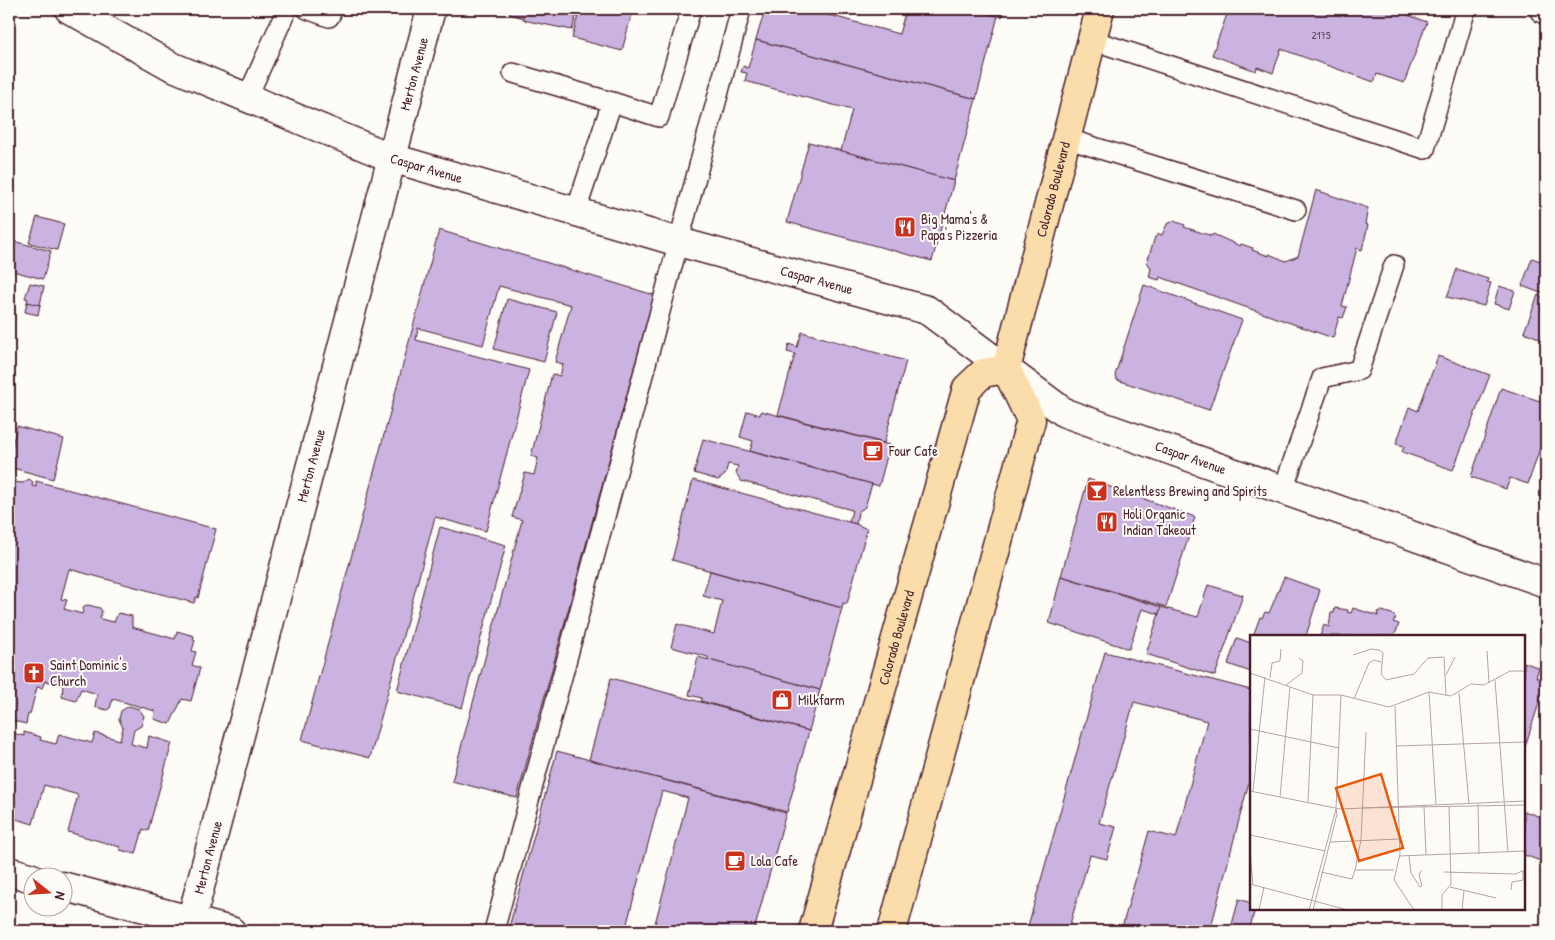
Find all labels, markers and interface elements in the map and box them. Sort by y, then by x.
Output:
house number: 2175 [1311,28,1331,42]
street label: Merton Avenue [395,35,432,112]
street label: Colorado Boulevard [1031,139,1074,239]
street label: Caspar Avenue [388,148,465,187]
place label: Big Mama's & Papa's Pizzeria [921,209,998,245]
restaurant icon: Big Mama's & Papa's Pizzeria [893,215,917,239]
street label: Caspar Avenue [778,260,856,298]
street label: Merton Avenue [292,426,329,504]
street label: Caspar Avenue [1153,436,1229,478]
cafe icon: Four Cafe [861,439,885,463]
place label: Four Cafe [888,441,938,460]
bar icon: Relentless Brewing and Spirits [1085,479,1109,503]
place label: Relentless Brewing and Spirits [1113,481,1267,501]
place label: Holi Organic Indian Takeout [1123,504,1196,539]
restaurant icon: Holi Organic Indian Takeout [1095,510,1119,534]
street label: Colorado Boulevard [873,587,918,687]
inset map [1250,635,1525,910]
place label: Saint Dominic's Church [50,655,127,690]
church icon: Saint Dominic's Church [22,661,46,685]
shop icon: Milkfarm [770,688,794,712]
place label: Milkfarm [798,690,844,709]
street label: Merton Avenue [189,818,226,896]
cafe icon: Lola Cafe [723,849,747,873]
place label: Lola Cafe [751,851,798,870]
north arrow [22,868,72,918]
text: N [51,890,71,903]

